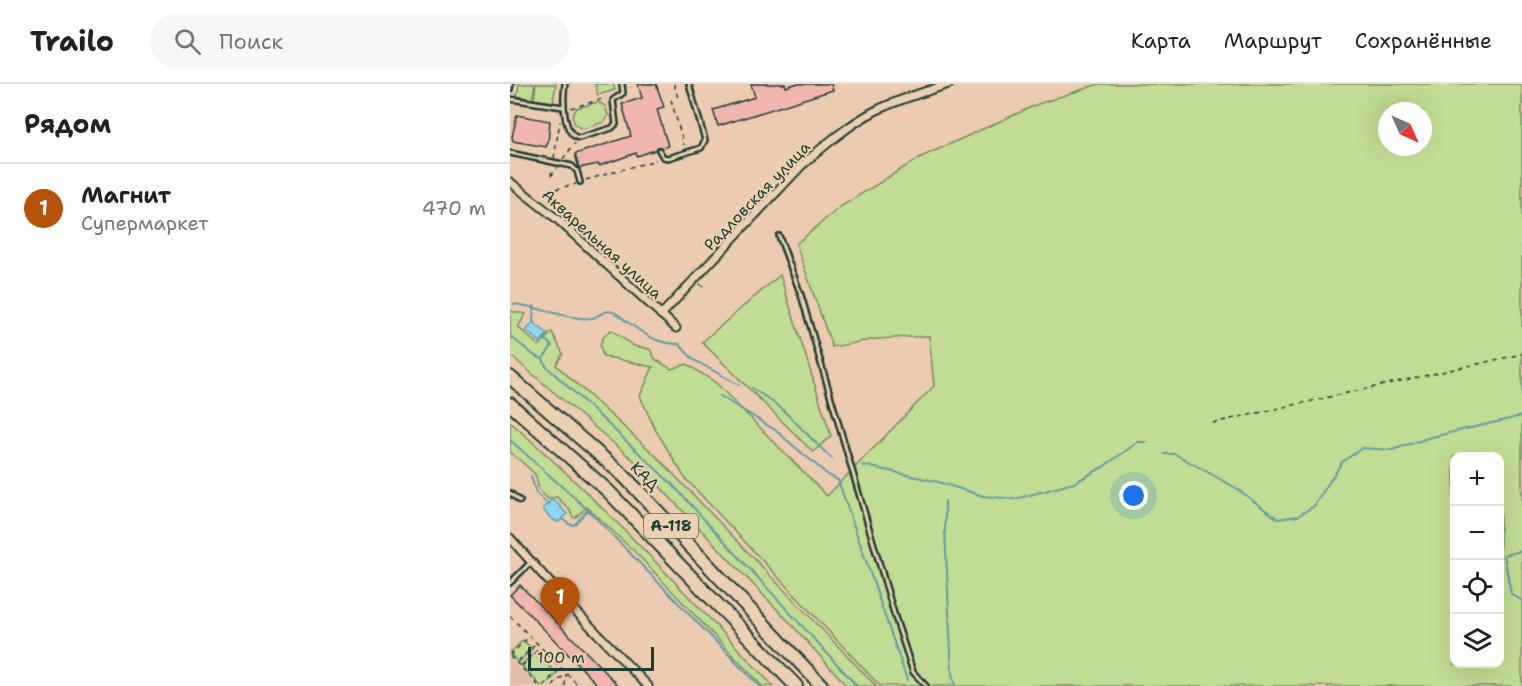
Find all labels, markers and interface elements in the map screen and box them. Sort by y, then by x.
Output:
search box [150,14,570,68]
text: Trailo [30,22,114,60]
icon: search [171,25,204,58]
text: Поиск [219,27,283,56]
text: Карта [1131,27,1191,55]
text: Маршрут [1224,27,1322,55]
text: Сохранённые [1355,27,1492,55]
north arrow [1378,102,1432,156]
text: Рядом [24,106,111,141]
street label: Радловская улица [699,137,815,255]
text: Магнит [81,181,171,210]
street label: Акварельная улица [537,184,667,304]
text: 1 [39,195,48,221]
text: 470 m [422,195,486,221]
text: Супермаркет [81,210,208,236]
map controls [1450,452,1504,668]
button: + [1450,452,1504,506]
street label: КАД [626,457,664,495]
your location [1119,481,1148,510]
button: − [1450,506,1504,560]
road number: А-118 [644,514,698,538]
button: locate [1450,560,1504,614]
pin: 1 [541,578,580,627]
button: layers [1450,614,1504,668]
scale bar [528,644,654,672]
text: 100 m [537,647,585,668]

